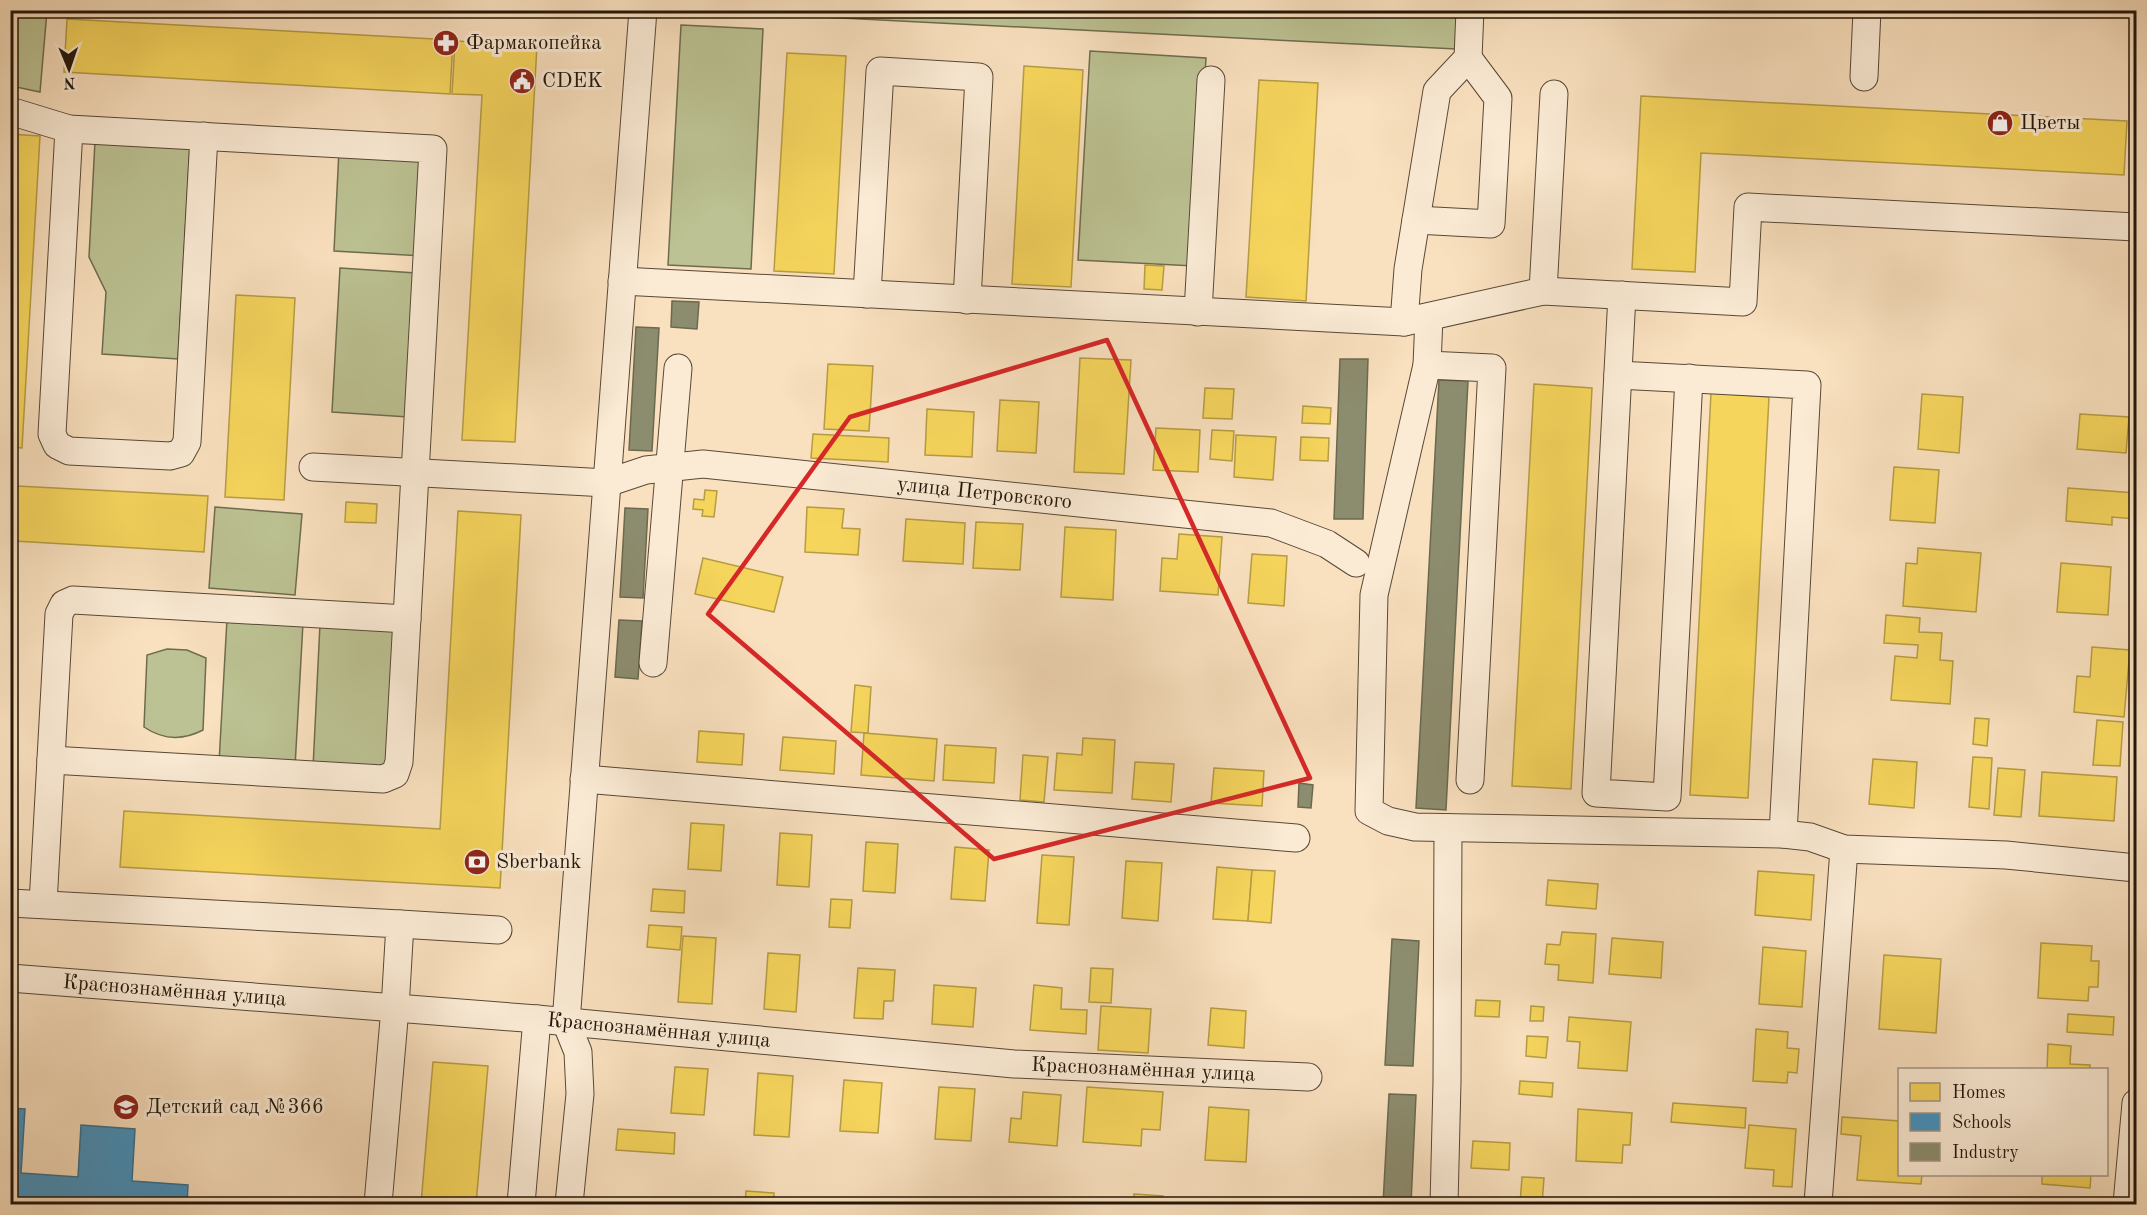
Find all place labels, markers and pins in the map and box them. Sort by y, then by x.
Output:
pharmacy icon: Фармакопейка [431,28,461,58]
place label: Фармакопейка [466,33,602,54]
public building icon: CDEK [507,66,537,96]
place label: CDEK [542,71,603,92]
shop icon: Цветы [1985,108,2015,138]
place label: Цветы [2020,113,2080,134]
bank icon: Sberbank [462,847,492,877]
place label: Sberbank [496,852,582,873]
school or university icon: Детский сад №366 [111,1092,141,1122]
place label: Детский сад №366 [146,1097,324,1118]

